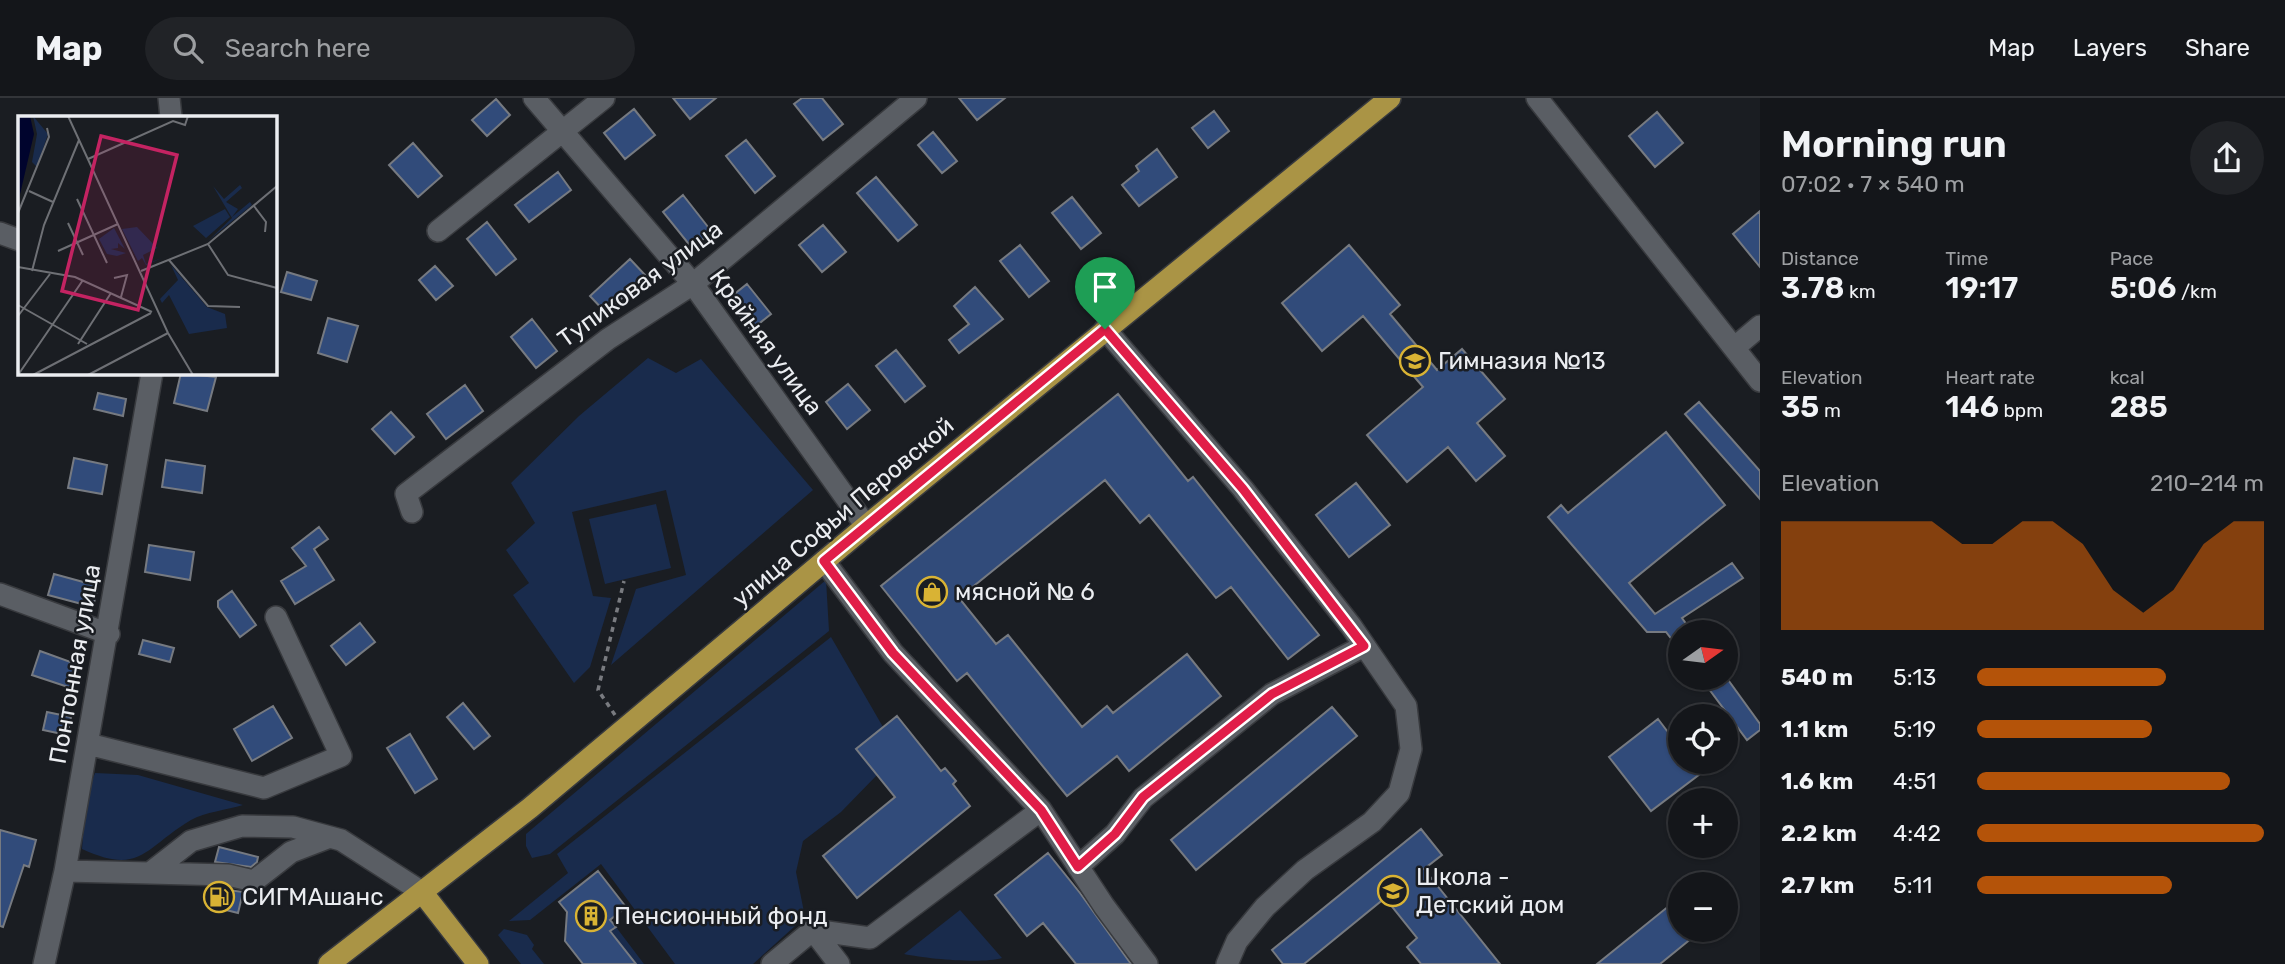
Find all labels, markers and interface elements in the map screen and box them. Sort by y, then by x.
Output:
search box [145,17,635,80]
text: Map [35,29,103,68]
icon: search [169,29,207,67]
text: Search here [225,33,370,64]
text: Map [1988,34,2035,62]
text: Layers [2073,34,2147,62]
text: Share [2185,34,2250,62]
inset map [18,116,276,374]
text: Morning run [1781,121,2007,167]
button: share [2190,121,2264,195]
text: 07:02 · 7 × 540 m [1781,170,1965,198]
street label: Тупиковая улица [552,215,728,353]
text: Distance [1781,247,1859,270]
text: Time [1945,247,1988,270]
text: Pace [2110,247,2153,270]
pin [1075,257,1135,329]
street label: Крайняя улица [704,264,828,420]
icon: arrive [1086,268,1124,306]
text: 3.78 [1781,270,1844,306]
text: 19:17 [1945,270,2018,306]
text: 5:06 [2110,270,2176,306]
text: km [1844,280,1876,303]
text: /km [2176,280,2217,303]
school or university icon: Гимназия №13 [1398,344,1432,378]
place label: Гимназия №13 [1438,347,1606,375]
text: Elevation [1781,366,1862,389]
text: Heart rate [1945,366,2035,389]
text: kcal [2110,366,2145,389]
text: 35 [1781,389,1819,425]
text: 146 [1945,389,1999,425]
text: 285 [2110,389,2168,425]
text: m [1819,399,1841,422]
text: bpm [1999,399,2043,422]
street label: улица Софьи Перовской [727,411,959,613]
text: Elevation [1781,469,1880,497]
text: 210–214 m [2150,469,2264,497]
street label: Понтонная улица [44,562,106,766]
shop icon: мясной № 6 [915,575,949,609]
place label: мясной № 6 [955,578,1095,606]
north arrow [1668,620,1738,690]
map controls [1668,620,1738,942]
text: 540 m [1781,663,1853,691]
text: 5:13 [1893,663,1936,691]
button: locate [1668,704,1738,774]
text: 1.1 km [1781,715,1848,743]
text: 5:19 [1893,715,1936,743]
text: 1.6 km [1781,767,1853,795]
text: 4:51 [1893,767,1936,795]
button: + [1668,788,1738,858]
text: 2.2 km [1781,819,1857,847]
text: 4:42 [1893,819,1941,847]
place label: Школа - Детский дом [1416,863,1565,919]
text: 2.7 km [1781,871,1854,899]
text: 5:11 [1893,871,1932,899]
button: − [1668,872,1738,942]
school or university icon: Школа - Детский дом [1376,874,1410,908]
fuel station icon: СИГМАшанс [202,880,236,914]
place label: СИГМАшанс [242,883,383,911]
building icon: Пенсионный фонд [574,899,608,933]
place label: Пенсионный фонд [614,902,828,930]

